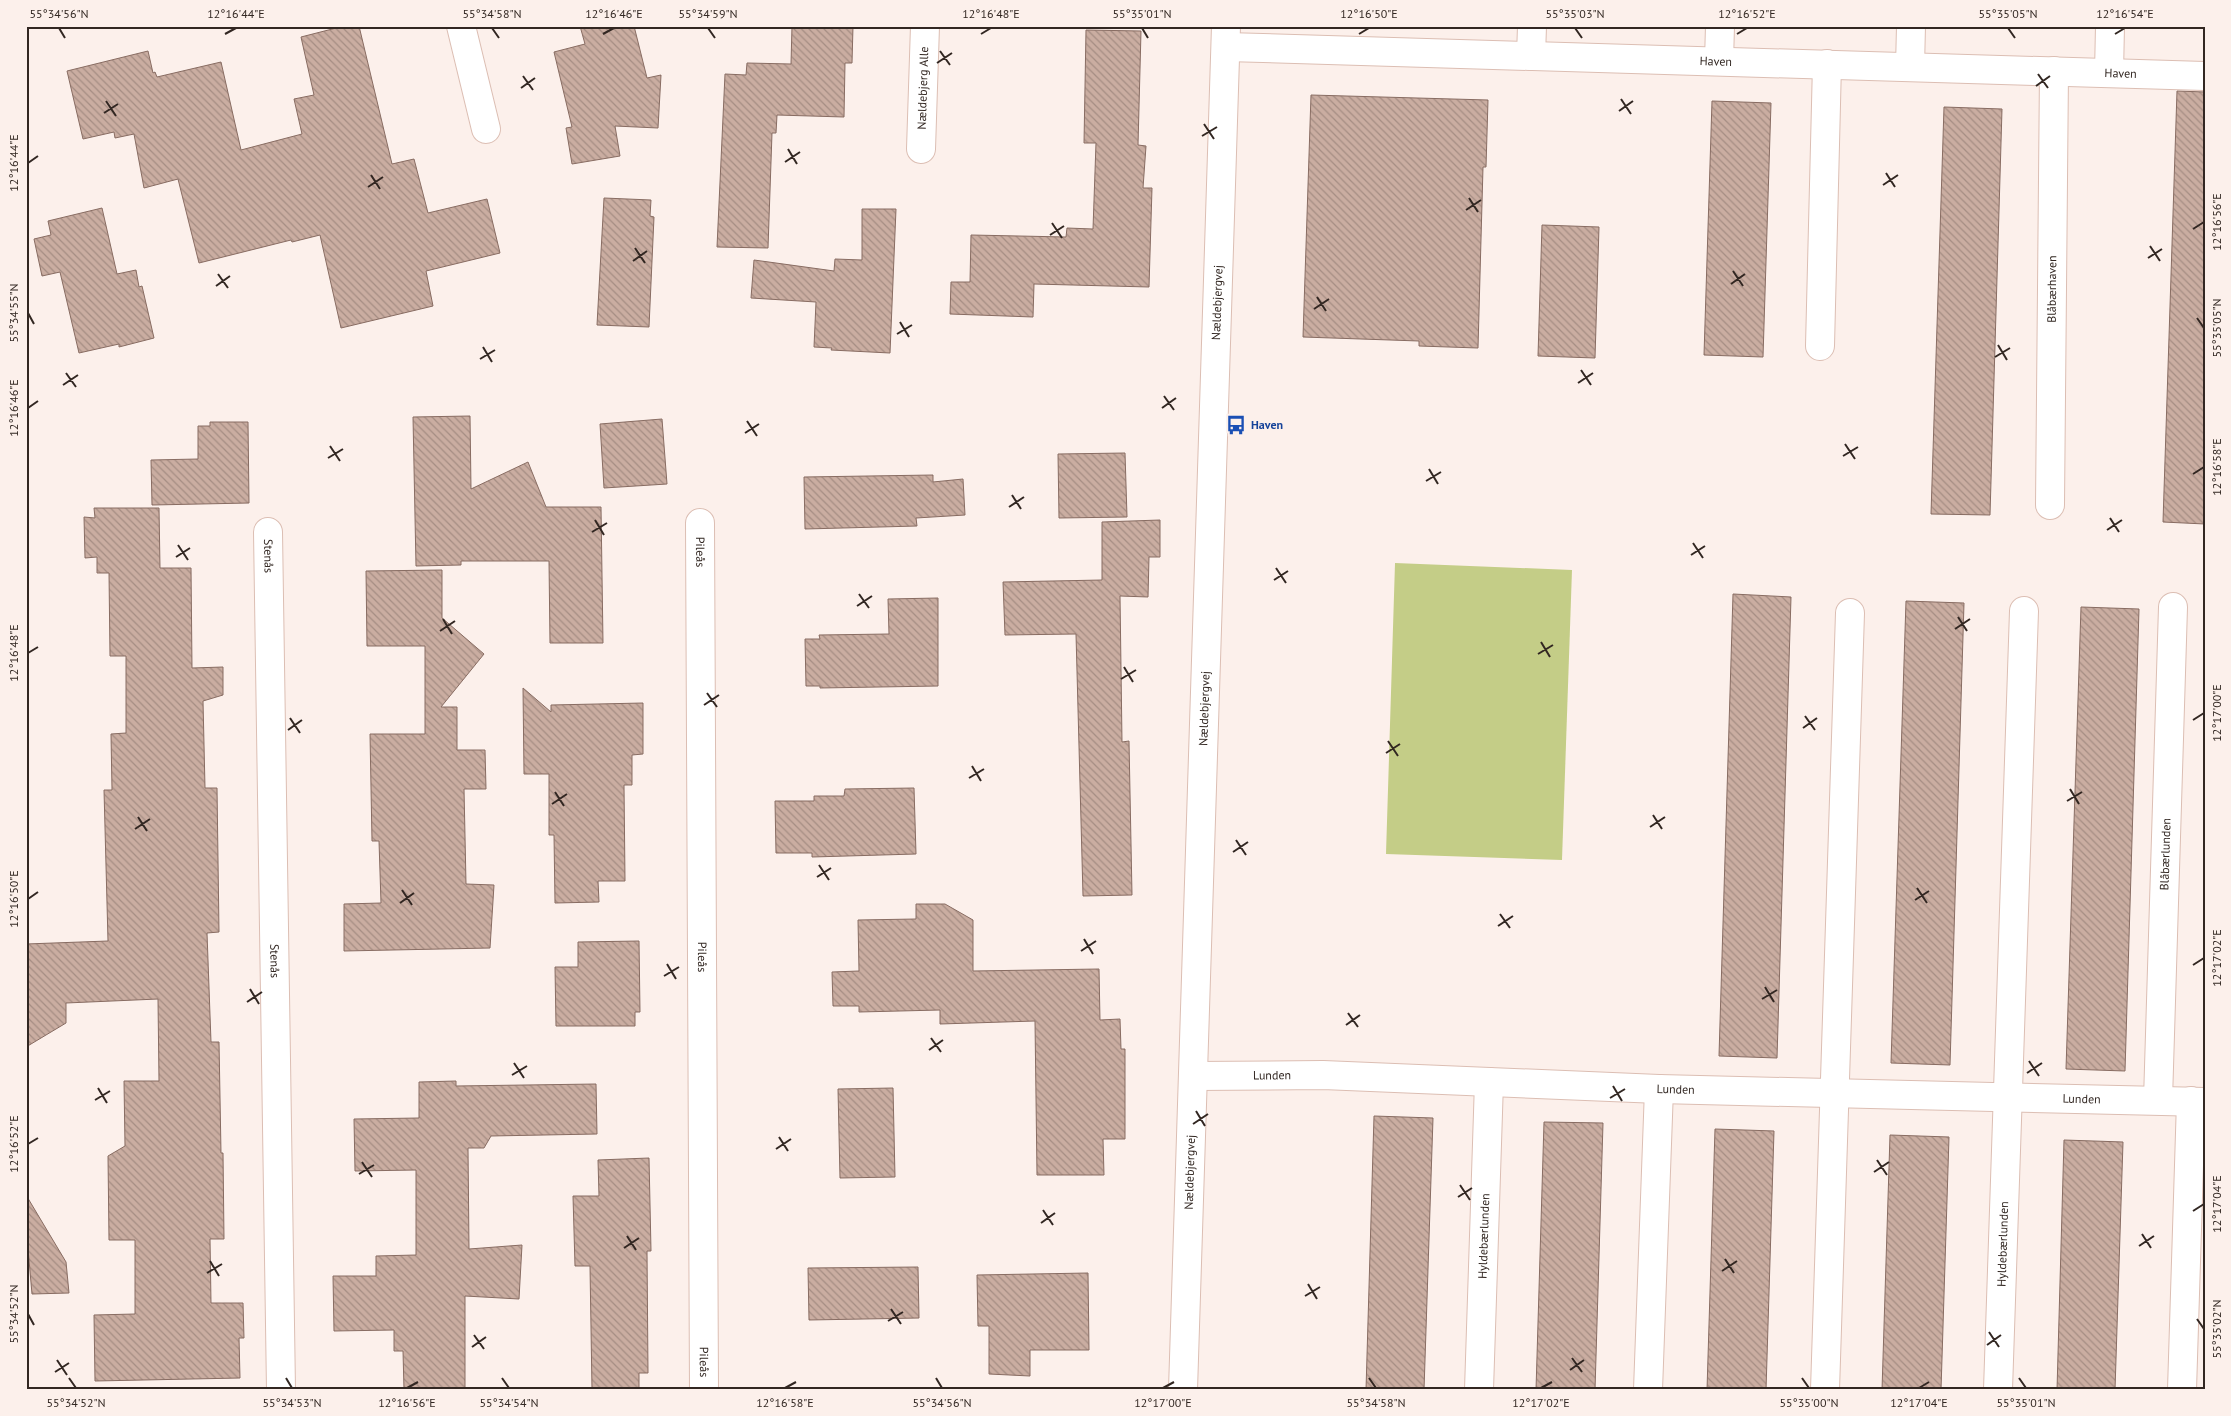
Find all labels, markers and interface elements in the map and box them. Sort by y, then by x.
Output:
text: 55°34'56"N [29,6,89,21]
text: 12°16'44"E [207,6,265,21]
text: 55°34'58"N [462,6,522,21]
text: 12°16'46"E [585,6,643,21]
text: 55°34'59"N [678,6,738,21]
text: 12°16'48"E [962,6,1020,21]
text: 55°35'01"N [1112,6,1172,21]
text: 12°16'50"E [1340,6,1398,21]
text: 55°35'03"N [1545,6,1605,21]
text: 12°16'52"E [1718,6,1776,21]
text: 55°35'05"N [1978,6,2038,21]
text: 12°16'54"E [2096,6,2154,21]
street label: Nældebjerg Alle [914,46,931,130]
street label: Haven [1699,53,1732,69]
street label: Haven [2104,65,2137,81]
text: 12°16'44"E [6,134,21,192]
text: 12°16'56"E [2209,193,2224,251]
street label: Blåbærhaven [2044,255,2059,323]
street label: Nældebjergvej [1208,265,1225,340]
text: 55°34'55"N [6,283,21,343]
text: 55°35'05"N [2209,298,2224,358]
text: 12°16'46"E [6,379,21,437]
bus stop icon: Haven [1225,414,1247,436]
place label: Haven [1251,417,1283,432]
text: 12°16'58"E [2209,438,2224,496]
street label: Pileås [693,537,708,567]
street label: Stenås [261,539,277,573]
text: 12°16'48"E [6,624,21,682]
street label: Nældebjergvej [1195,671,1213,746]
text: 12°17'00"E [2209,684,2224,742]
street label: Blåbærlunden [2156,818,2174,890]
text: 12°16'50"E [6,870,21,928]
text: 12°17'02"E [2209,929,2224,987]
street label: Pileås [695,942,710,972]
street label: Stenås [267,944,283,978]
street label: Lunden [1253,1067,1291,1083]
street label: Lunden [1656,1081,1695,1097]
street label: Lunden [2062,1091,2101,1107]
text: 12°16'52"E [6,1115,21,1173]
street label: Nældebjergvej [1181,1134,1198,1210]
text: 12°17'04"E [2209,1175,2224,1233]
street label: Hyldebærlunden [1475,1193,1492,1279]
street label: Hyldebærlunden [1993,1201,2011,1287]
text: 55°34'52"N [6,1284,21,1344]
text: 55°35'02"N [2209,1299,2224,1359]
street label: Pileås [697,1347,712,1377]
text: 55°34'52"N [46,1395,106,1410]
text: 55°34'53"N [262,1395,322,1410]
text: 12°16'56"E [378,1395,436,1410]
text: 55°34'54"N [479,1395,539,1410]
text: 12°16'58"E [756,1395,814,1410]
text: 55°34'56"N [912,1395,972,1410]
text: 12°17'00"E [1134,1395,1192,1410]
text: 55°34'58"N [1346,1395,1406,1410]
text: 12°17'02"E [1512,1395,1570,1410]
text: 55°35'00"N [1779,1395,1839,1410]
text: 12°17'04"E [1890,1395,1948,1410]
text: 55°35'01"N [1996,1395,2056,1410]

